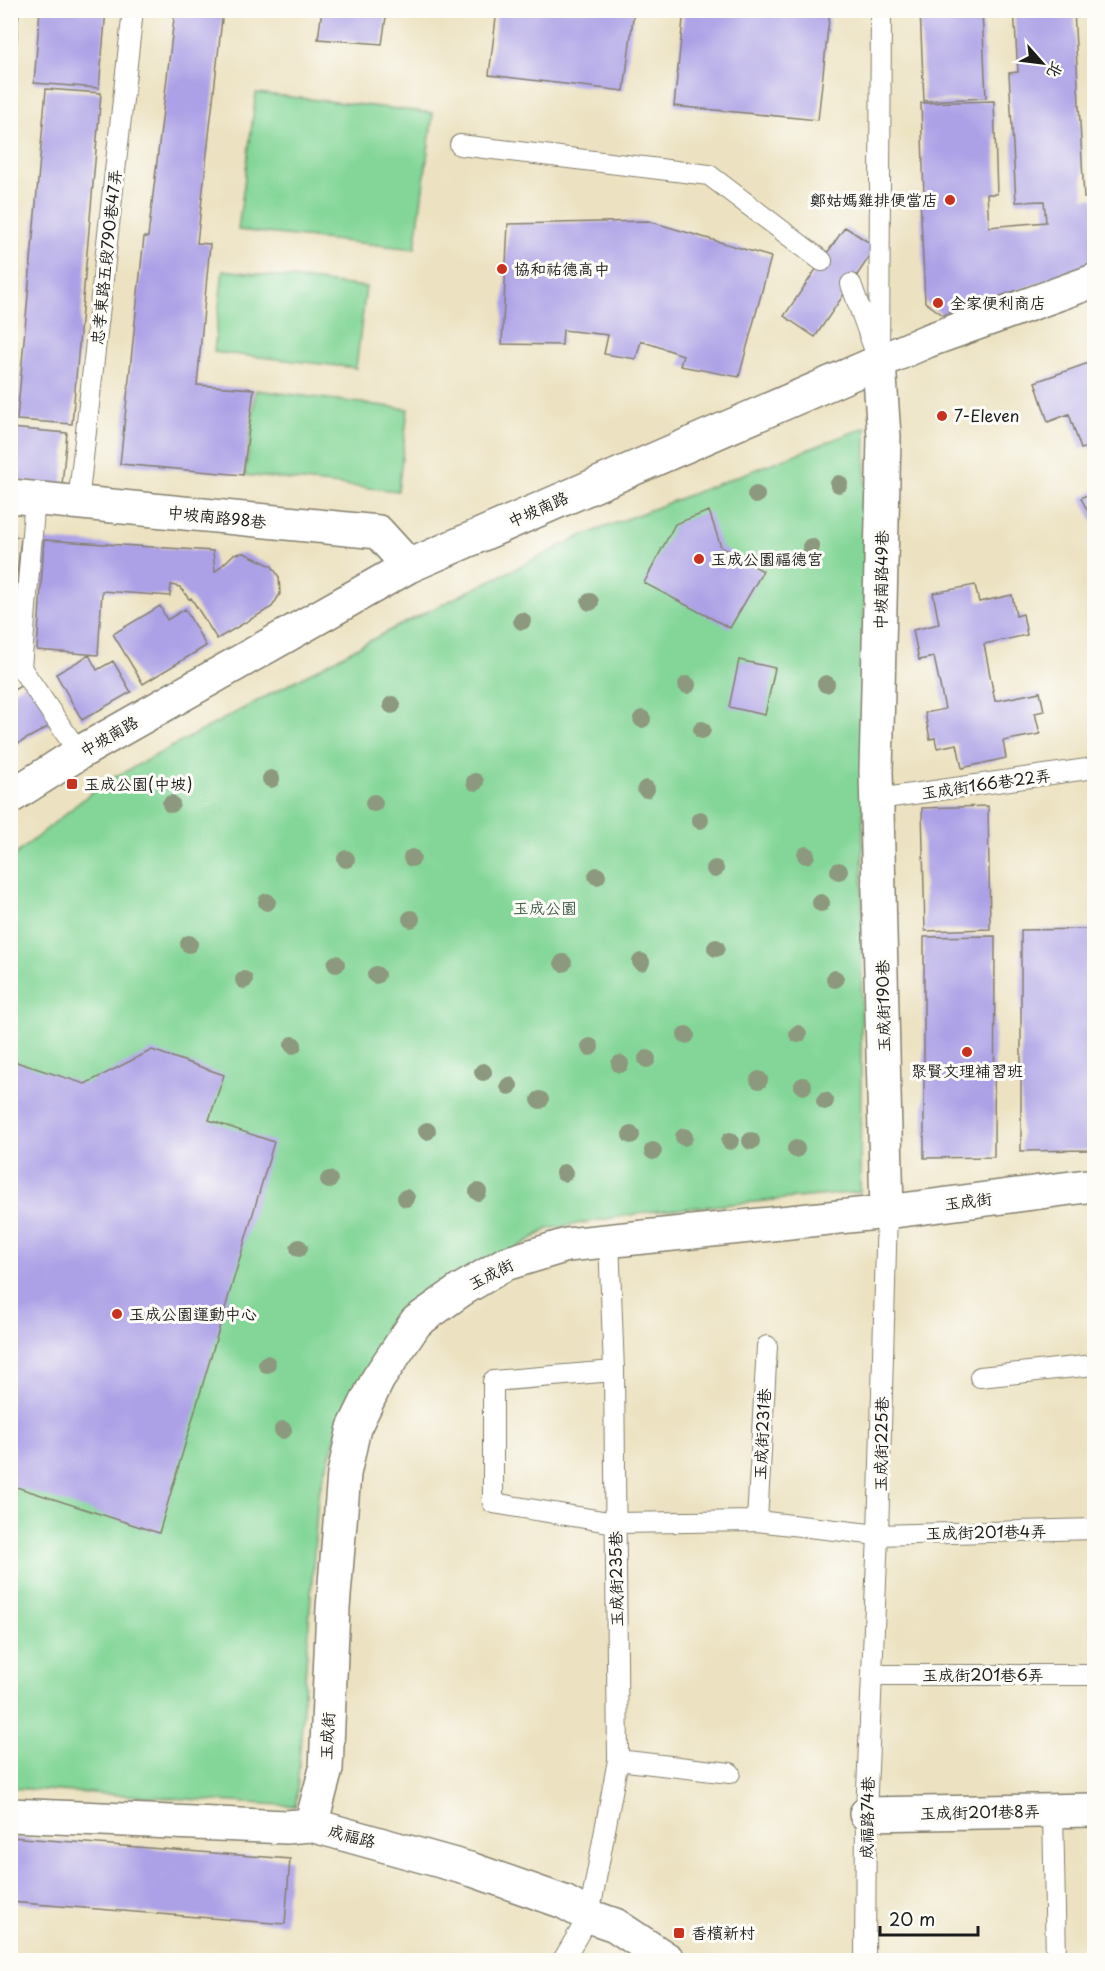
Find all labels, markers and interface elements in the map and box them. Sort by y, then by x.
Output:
north arrow [1012,33,1072,93]
text: 北 [1042,58,1070,83]
street label: 忠孝東路五段790巷47弄 [84,168,126,346]
place label: 鄭姑媽雞排便當店 [810,187,938,211]
marker: 鄭姑媽雞排便當店 [943,193,957,207]
place label: 協和祐德高中 [514,256,610,280]
marker: 協和祐德高中 [495,262,509,276]
place label: 全家便利商店 [950,290,1046,314]
marker: 全家便利商店 [931,296,945,310]
place label: 7-Eleven [954,403,1019,427]
marker: 7-Eleven [935,409,949,423]
street label: 中坡南路 [503,484,572,532]
street label: 中坡南路98巷 [166,499,268,533]
street label: 中坡南路49巷 [867,530,893,630]
place label: 玉成公園福德宮 [711,546,823,570]
marker: 玉成公園福德宮 [692,552,706,566]
street label: 中坡南路 [75,709,142,762]
street label: 玉成街166巷22弄 [919,762,1052,804]
place label: 玉成公園(中坡) [84,771,193,795]
marker: 玉成公園(中坡) [65,777,79,791]
park label: 玉成公園 [513,895,577,919]
street label: 玉成街190巷 [869,960,895,1052]
marker: 聚賢文理補習班 [960,1045,974,1059]
place label: 聚賢文理補習班 [911,1058,1023,1082]
street label: 玉成街 [943,1185,993,1215]
street label: 玉成街 [464,1252,517,1295]
place label: 玉成公園運動中心 [129,1301,257,1325]
marker: 玉成公園運動中心 [110,1307,124,1321]
street label: 玉成街231巷 [747,1387,775,1480]
street label: 玉成街225巷 [867,1396,893,1492]
street label: 玉成街201巷4弄 [925,1518,1046,1544]
street label: 玉成街235巷 [602,1531,628,1627]
street label: 玉成街201巷6弄 [922,1662,1044,1686]
street label: 玉成街 [313,1711,339,1761]
street label: 成福路74巷 [853,1776,879,1860]
street label: 玉成街201巷8弄 [920,1798,1040,1824]
street label: 成福路 [326,1817,379,1853]
scale bar [880,1899,978,1937]
text: 20 m [889,1905,935,1932]
place label: 香檳新村 [691,1920,755,1944]
marker: 香檳新村 [672,1926,686,1940]

